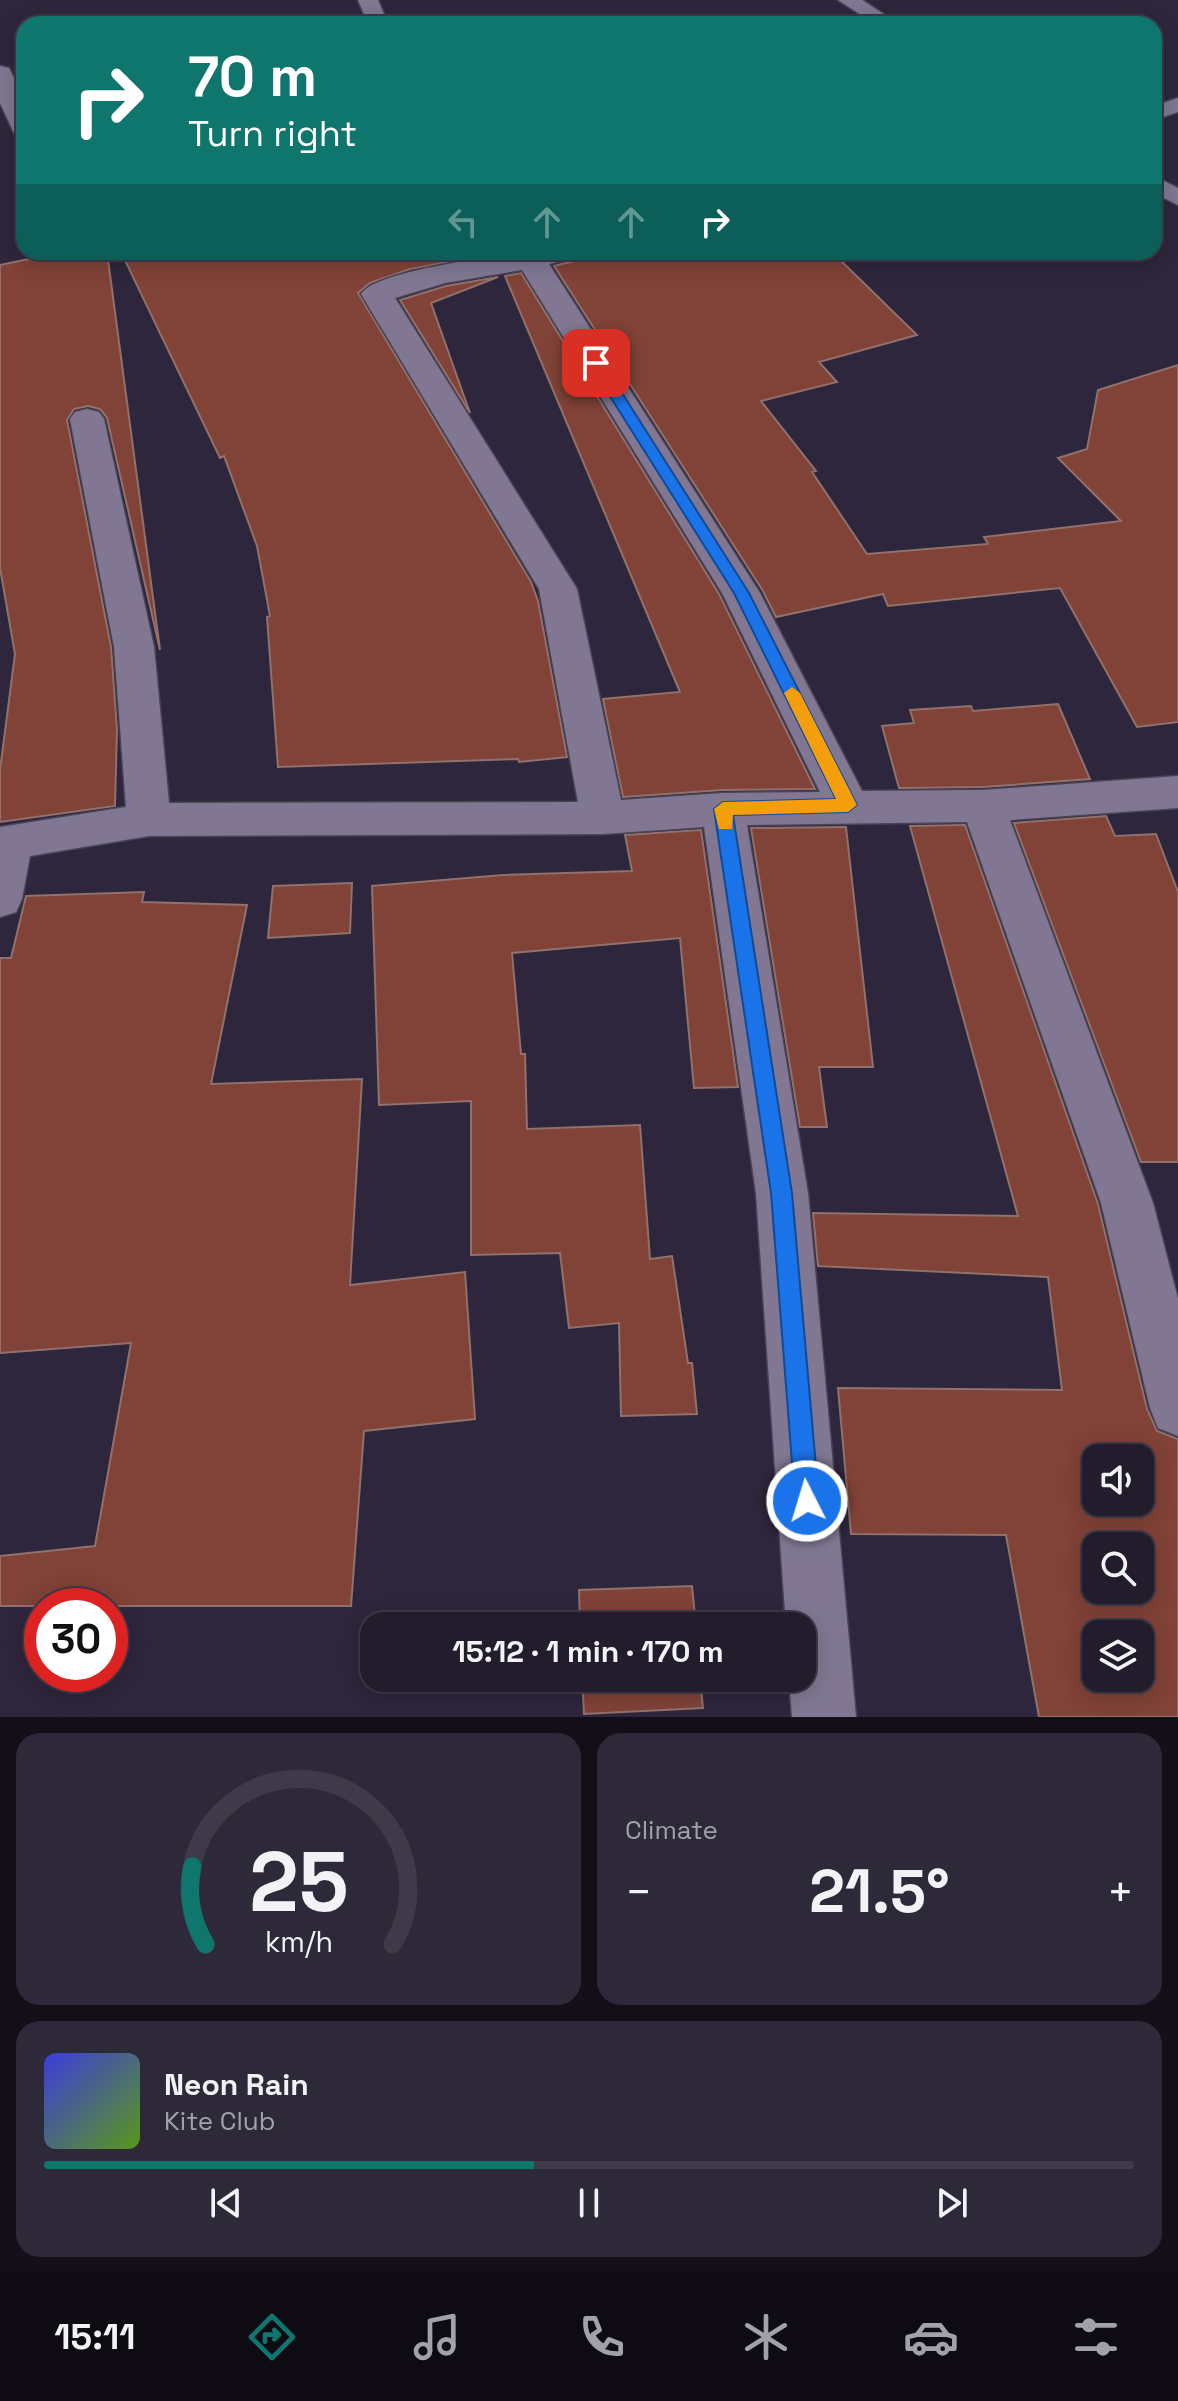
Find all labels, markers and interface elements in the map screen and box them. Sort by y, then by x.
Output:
text: 70 m [188,41,317,112]
icon: right [56,48,160,152]
text: Turn right [188,111,357,157]
icon: left [441,200,485,244]
icon: ahead [525,200,569,244]
icon: ahead [609,200,653,244]
icon: right [693,200,737,244]
pin [562,329,630,397]
icon: arrive [574,341,618,385]
map controls [1082,1444,1154,1692]
button: sound [1082,1444,1154,1516]
position arrow [765,1459,849,1543]
button: search [1082,1532,1154,1604]
speed limit sign: 30 [24,1588,128,1692]
button: layers [1082,1620,1154,1692]
text: 15:12 · 1 min · 170 m [452,1632,724,1671]
text: Climate [625,1813,718,1847]
text: 25 [249,1829,348,1935]
text: 21.5° [809,1853,950,1930]
text: − [625,1864,652,1920]
text: + [1107,1864,1134,1920]
text: km/h [264,1924,333,1960]
text: Neon Rain [164,2065,309,2104]
text: Kite Club [164,2104,276,2138]
icon: previous [204,2181,248,2225]
icon: pause [567,2181,611,2225]
icon: next [930,2181,974,2225]
icon: directions [244,2309,300,2365]
icon: music [409,2309,465,2365]
icon: phone [574,2309,630,2365]
icon: climate [738,2309,794,2365]
icon: car [903,2309,959,2365]
icon: filters [1068,2309,1124,2365]
text: 15:11 [54,2314,136,2360]

